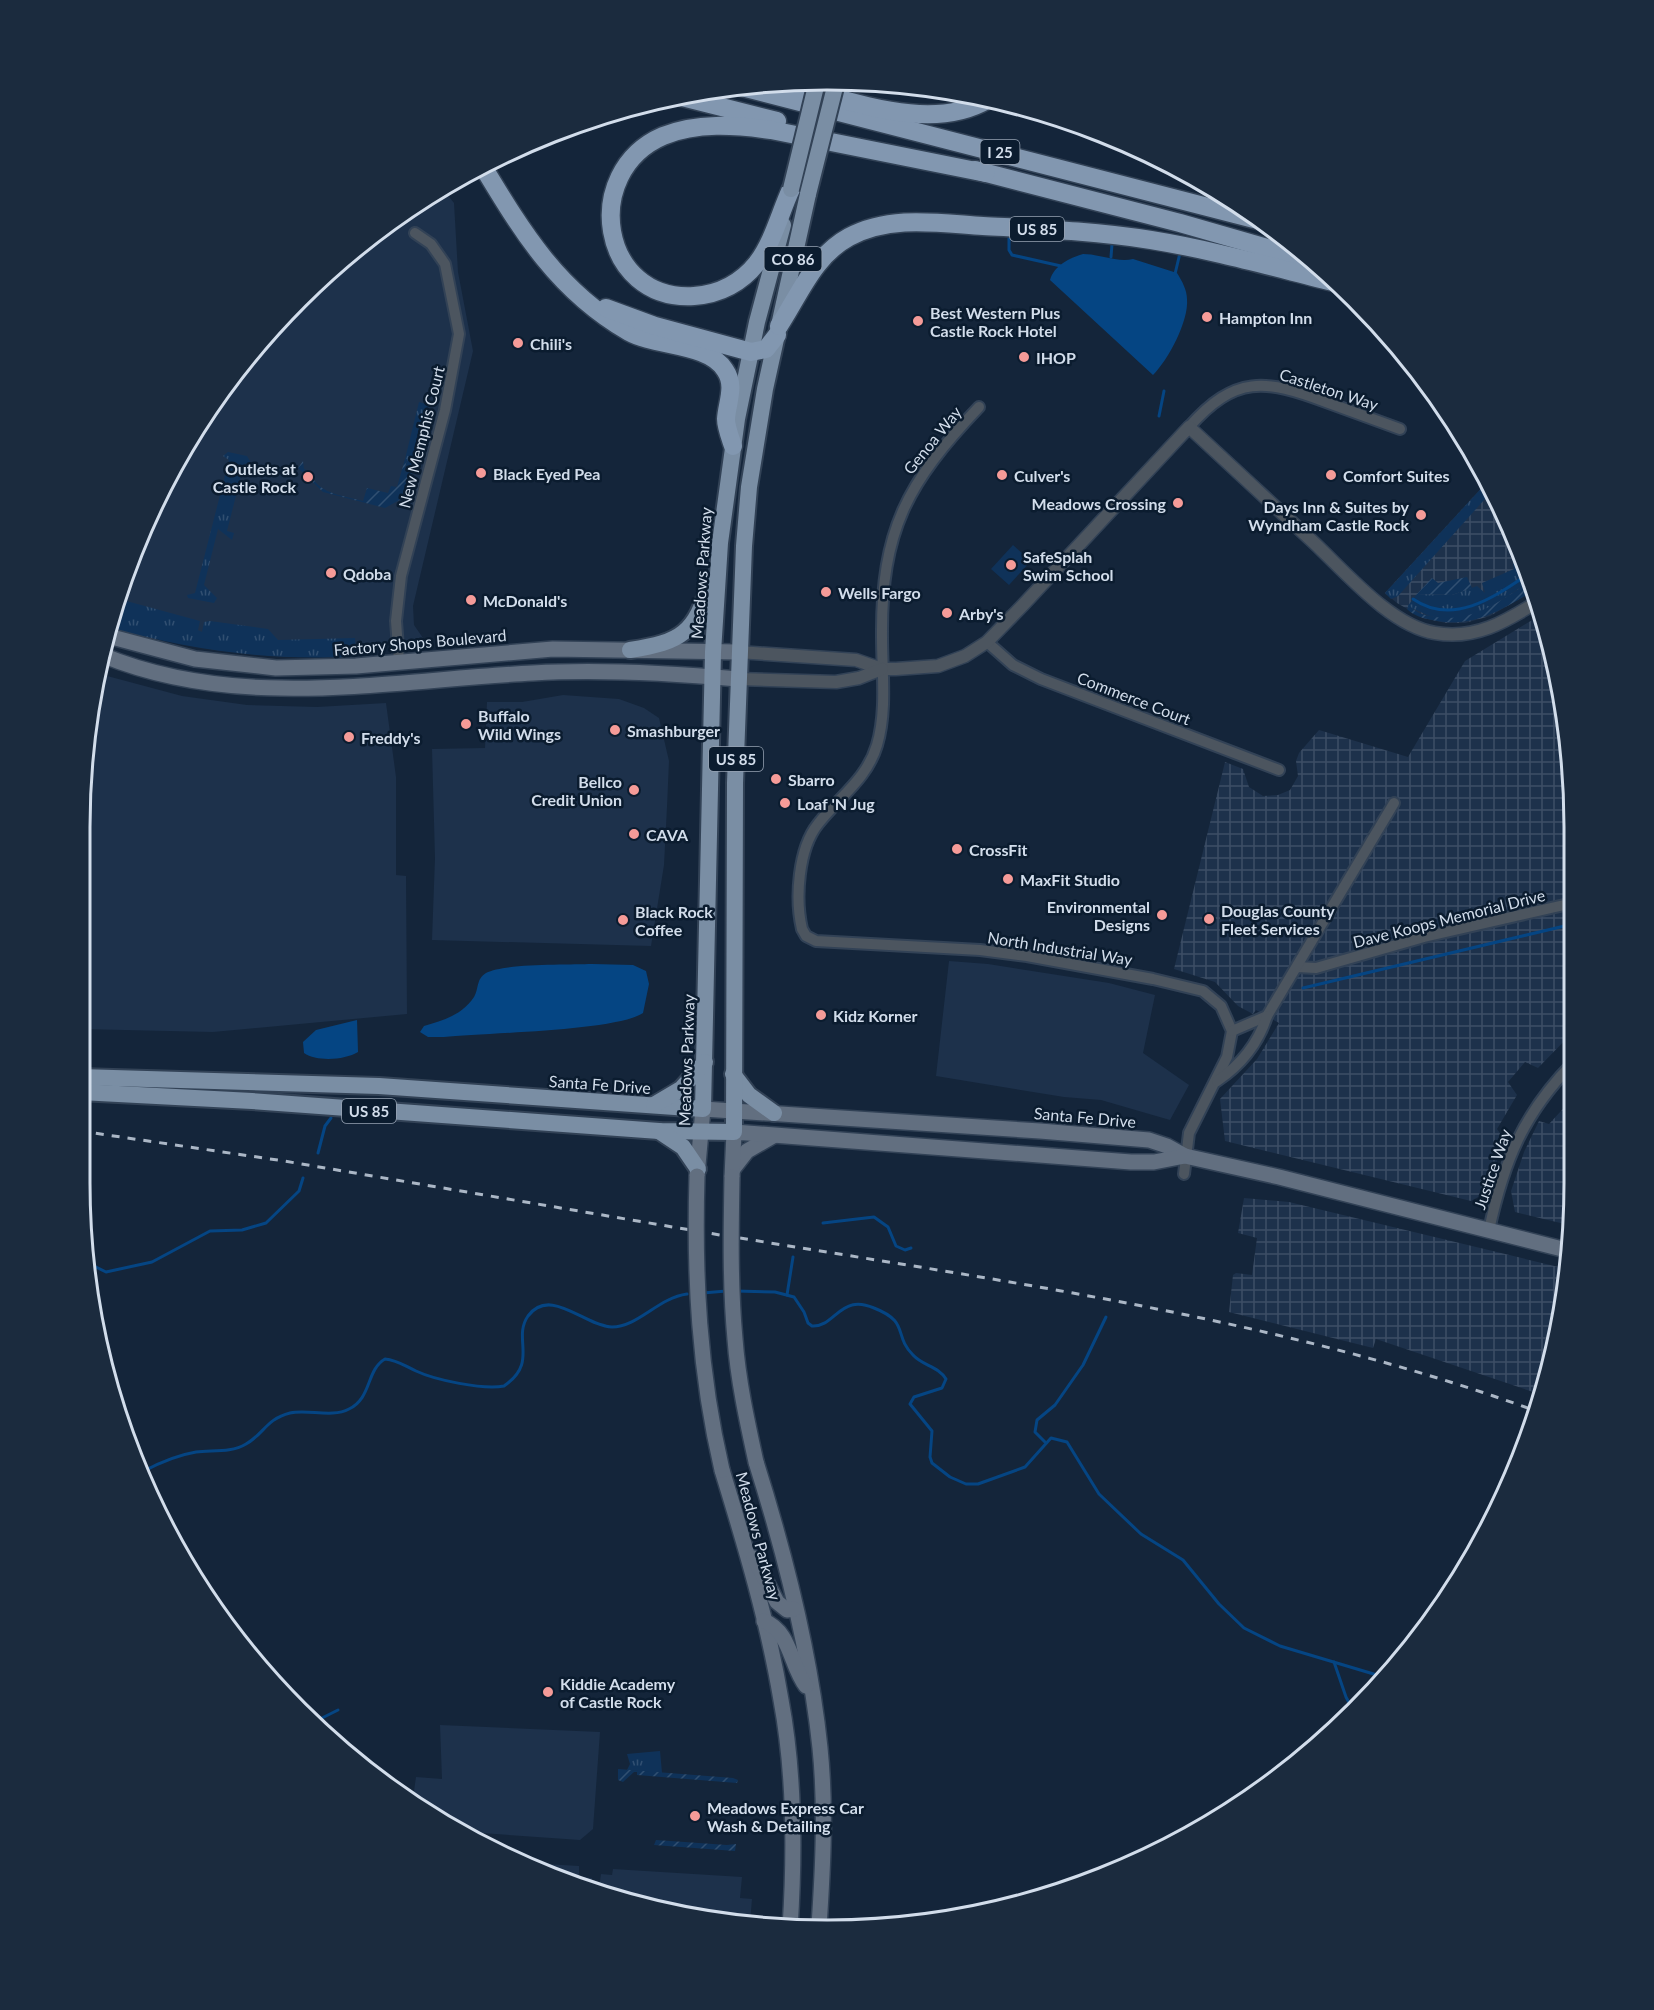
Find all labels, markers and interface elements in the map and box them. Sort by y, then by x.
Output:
road number: I 25 [980,140,1020,164]
road number: US 85 [1010,217,1064,241]
road number: CO 86 [764,247,822,271]
place label: Best Western Plus Castle Rock Hotel [930,303,1060,340]
place label: Hampton Inn [1219,308,1312,327]
marker: Hampton Inn [1200,310,1214,324]
marker: Best Western Plus Castle Rock Hotel [911,314,925,328]
place label: Chili's [530,334,572,353]
marker: Chili's [511,336,525,350]
place label: IHOP [1036,348,1076,367]
marker: IHOP [1017,350,1031,364]
street label: New Memphis Court [394,364,448,510]
street label: Castleton Way [1277,364,1381,414]
street label: Genoa Way [899,402,966,478]
place label: Outlets at Castle Rock [213,459,296,496]
place label: Black Eyed Pea [493,464,600,483]
marker: Black Eyed Pea [474,466,488,480]
place label: Culver's [1014,466,1070,485]
place label: Comfort Suites [1343,466,1450,485]
marker: Culver's [995,468,1009,482]
marker: Comfort Suites [1324,468,1338,482]
marker: Outlets at Castle Rock [301,470,315,484]
place label: Meadows Crossing [1032,494,1167,513]
marker: Meadows Crossing [1171,496,1185,510]
place label: Days Inn & Suites by Wyndham Castle Rock [1248,497,1410,534]
street label: Meadows Parkway [687,506,715,640]
marker: Days Inn & Suites by Wyndham Castle Rock [1414,508,1428,522]
place label: SafeSplah Swim School [1023,547,1114,584]
marker: SafeSplah Swim School [1004,558,1018,572]
place label: Qdoba [343,564,391,583]
marker: Qdoba [324,566,338,580]
place label: Wells Fargo [838,583,921,602]
marker: Wells Fargo [819,585,833,599]
place label: McDonald's [483,591,567,610]
marker: McDonald's [464,593,478,607]
place label: Arby's [958,604,1004,623]
marker: Arby's [940,606,954,620]
street label: Factory Shops Boulevard [333,625,507,659]
street label: Commerce Court [1075,668,1194,728]
place label: Buffalo Wild Wings [478,706,561,743]
marker: Buffalo Wild Wings [459,717,473,731]
place label: Smashburger [627,721,720,740]
marker: Smashburger [608,723,622,737]
place label: Freddy's [361,728,421,747]
marker: Freddy's [342,730,356,744]
road number: US 85 [709,747,763,771]
place label: Sbarro [788,770,835,789]
place label: Bellco Credit Union [531,772,622,809]
marker: Sbarro [769,772,783,786]
marker: Bellco Credit Union [627,783,641,797]
place label: Loaf 'N Jug [797,794,875,813]
marker: Loaf 'N Jug [778,796,792,810]
place label: CAVA [646,825,689,844]
marker: CAVA [627,827,641,841]
place label: CrossFit [969,840,1027,859]
marker: CrossFit [950,842,964,856]
place label: MaxFit Studio [1020,870,1120,889]
marker: MaxFit Studio [1001,872,1015,886]
street label: Dave Koops Memorial Drive [1351,885,1547,951]
place label: Environmental Designs [1047,897,1150,934]
place label: Douglas County Fleet Services [1221,901,1335,938]
place label: Black Rock Coffee [635,902,713,939]
marker: Environmental Designs [1155,908,1169,922]
marker: Douglas County Fleet Services [1202,912,1216,926]
marker: Black Rock Coffee [616,913,630,927]
street label: North Industrial Way [986,927,1135,969]
street label: Meadows Parkway [674,993,698,1126]
place label: Kidz Korner [833,1006,917,1025]
marker: Kidz Korner [814,1008,828,1022]
street label: Santa Fe Drive [548,1071,652,1097]
road number: US 85 [342,1099,396,1123]
street label: Santa Fe Drive [1033,1103,1137,1131]
street label: Justice Way [1469,1126,1515,1212]
street label: Meadows Parkway [733,1470,785,1603]
place label: Kiddie Academy of Castle Rock [560,1674,676,1711]
marker: Kiddie Academy of Castle Rock [541,1685,555,1699]
place label: Meadows Express Car Wash & Detailing [707,1798,864,1835]
marker: Meadows Express Car Wash & Detailing [688,1809,702,1823]

